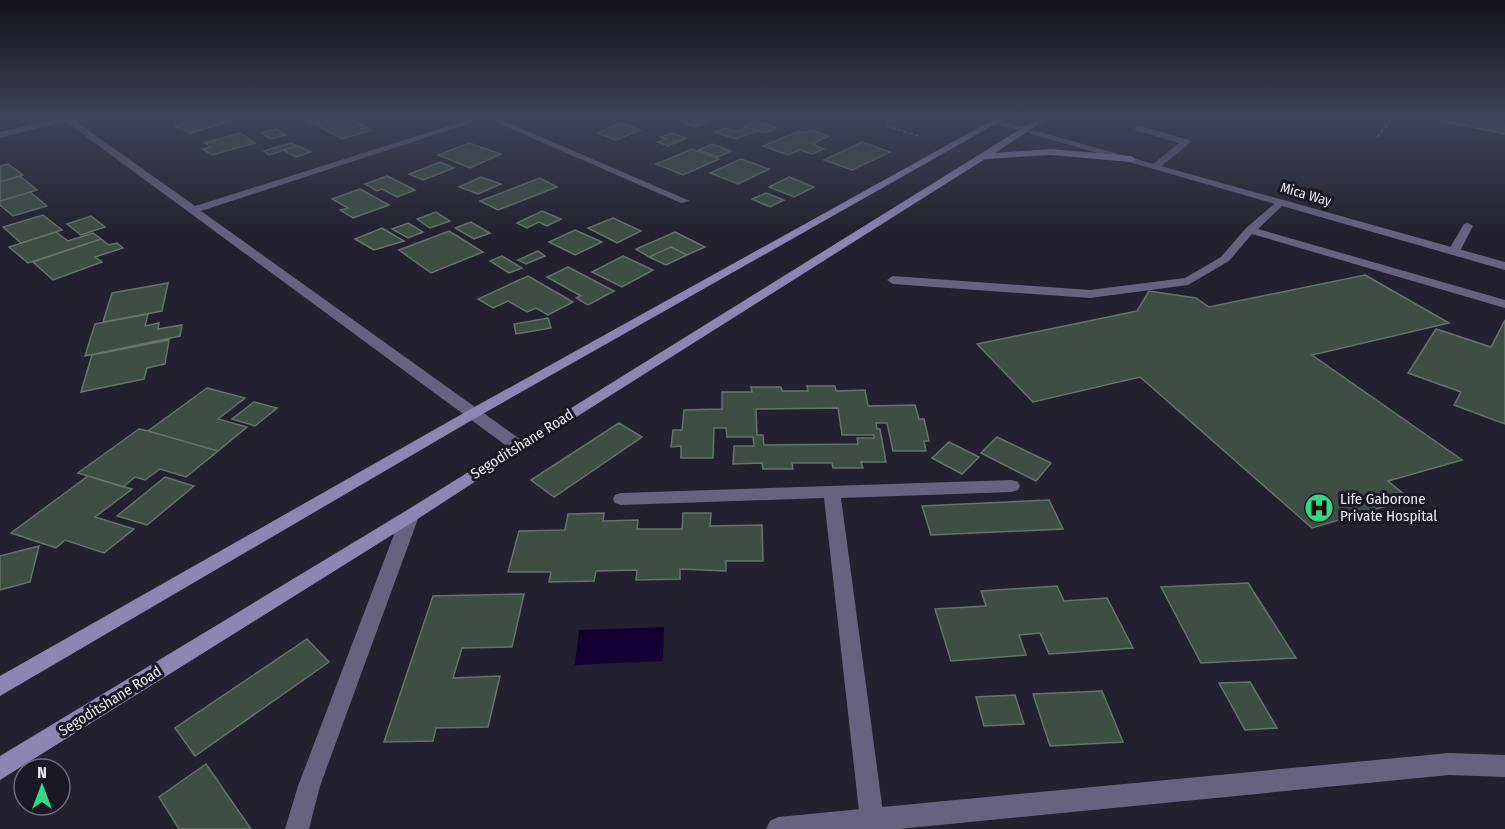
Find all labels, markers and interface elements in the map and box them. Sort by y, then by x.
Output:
street label: Mica Way [1278,179,1334,210]
street label: Segoditshane Road [467,405,577,483]
place label: Life Gaborone Private Hospital [1340,490,1437,525]
hospital icon: Life Gaborone Private Hospital [1303,492,1335,524]
street label: Segoditshane Road [55,662,165,740]
north arrow [12,757,72,817]
text: N [37,763,47,782]

